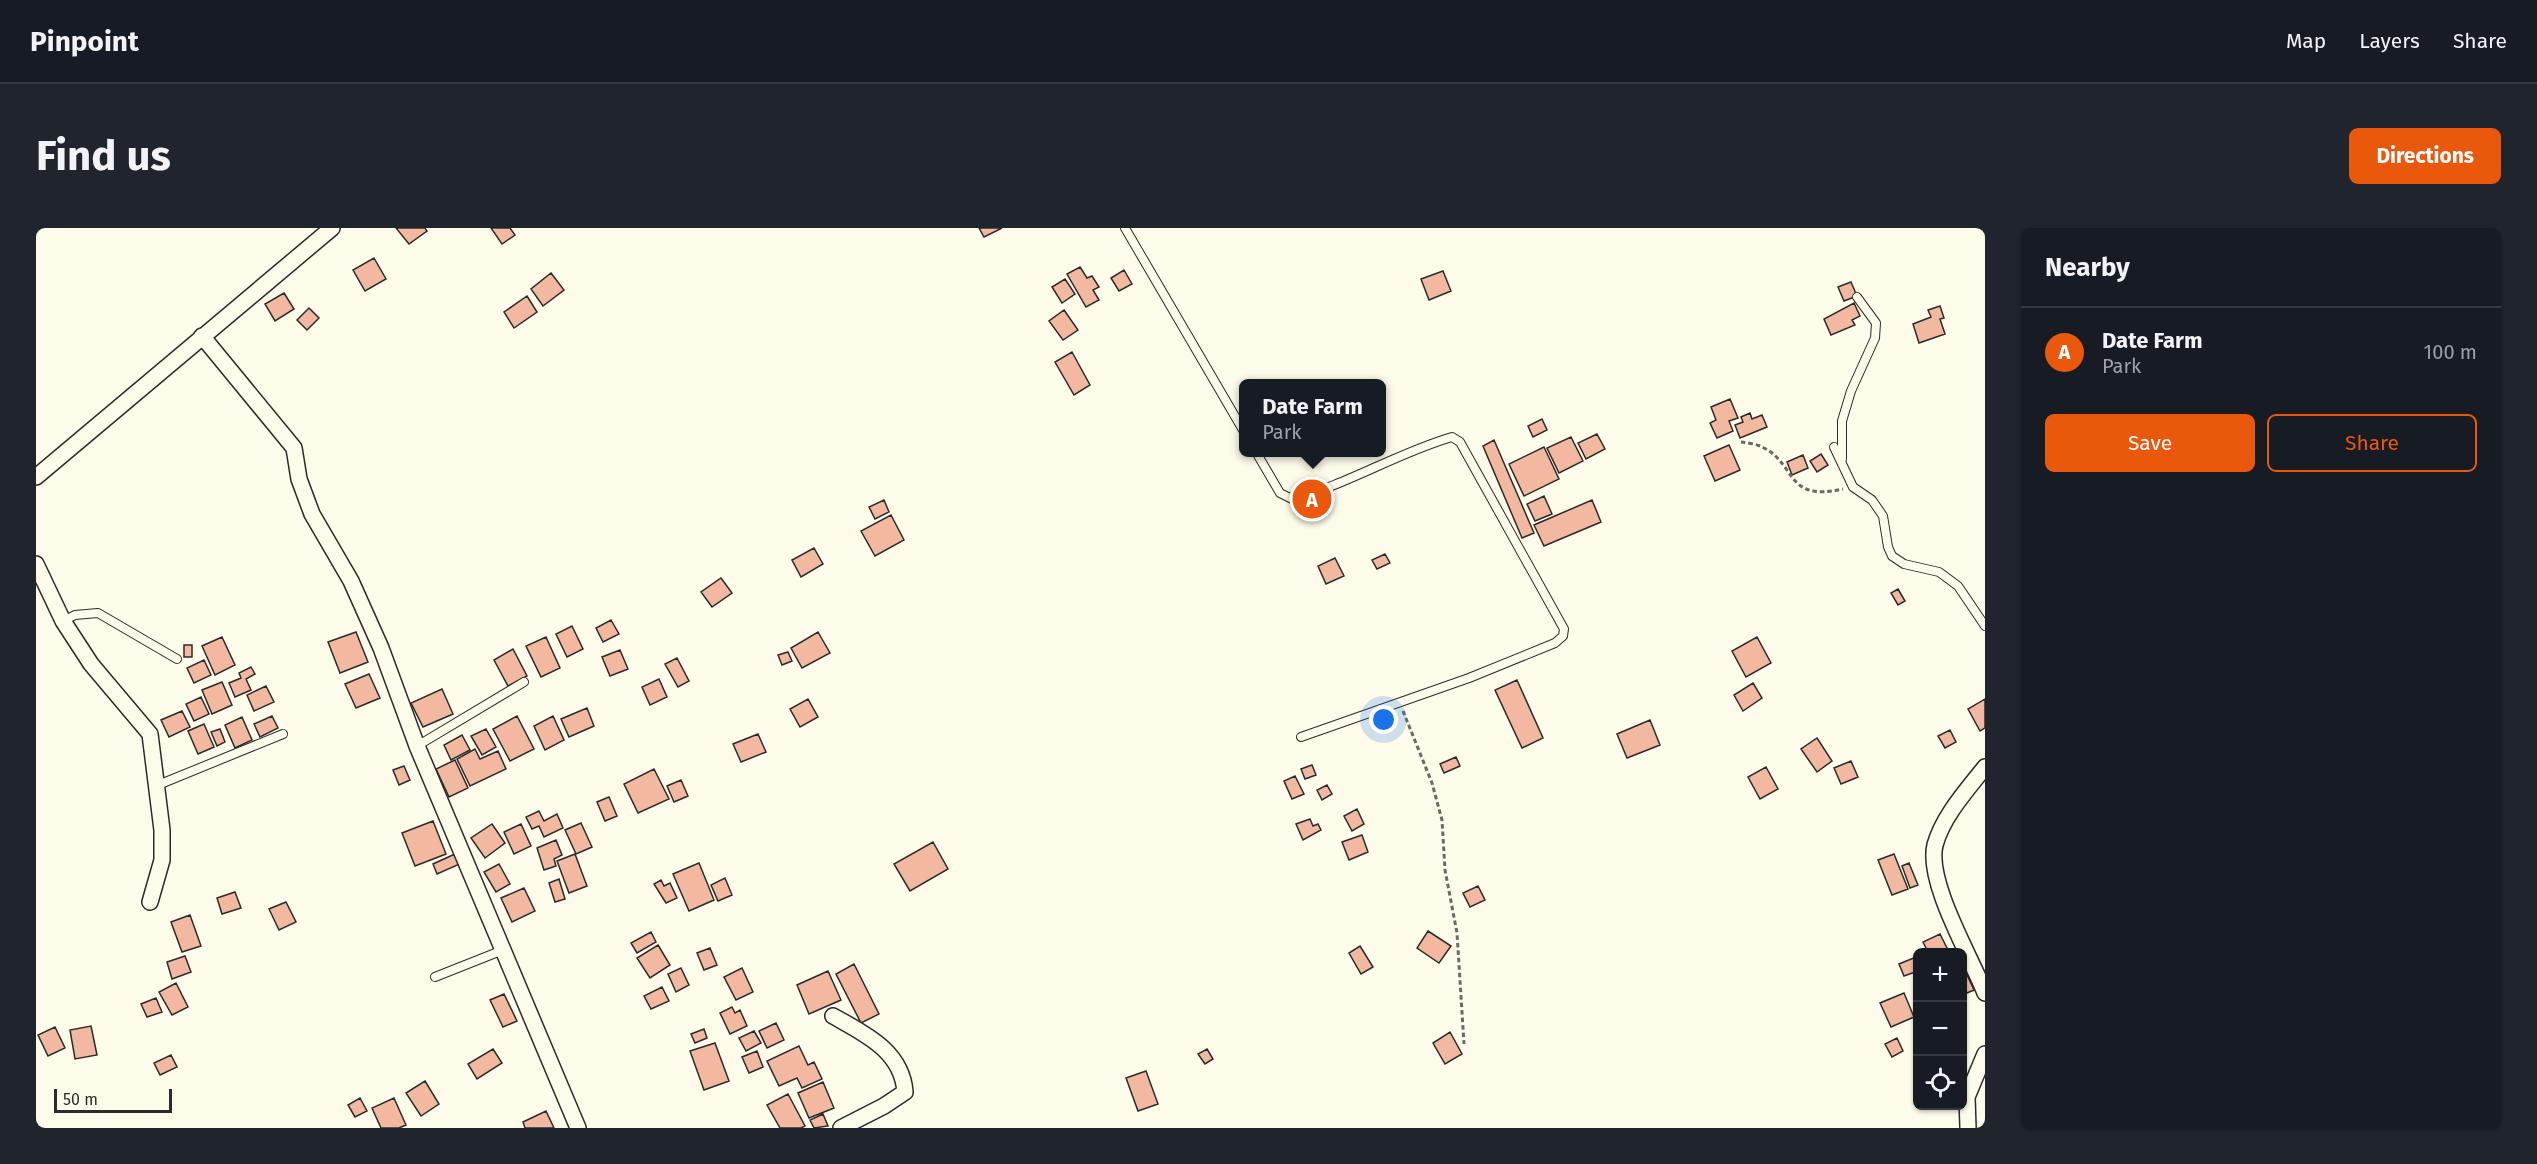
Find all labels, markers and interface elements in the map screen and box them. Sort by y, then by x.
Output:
text: Pinpoint [30,25,139,58]
text: Map [2286,28,2326,54]
text: Layers [2359,28,2420,54]
text: Share [2453,28,2507,54]
button: Directions [2349,128,2501,184]
text: Find us [36,131,171,181]
text: Nearby [2045,252,2130,283]
text: Date Farm [2102,327,2202,354]
text: A [2059,340,2070,364]
text: 100 m [2424,340,2477,364]
text: Park [2102,354,2141,378]
popup [1239,379,1386,457]
text: Date Farm [1262,393,1363,420]
button: Save [2045,414,2255,472]
button: Share [2267,414,2477,472]
text: Park [1262,420,1302,444]
pin: A [1292,476,1332,522]
your location [1369,705,1398,734]
map controls [1913,948,1967,1110]
button: + [1913,948,1967,1002]
button: − [1913,1002,1967,1056]
button: locate [1913,1056,1967,1110]
scale bar [54,1086,172,1114]
text: 50 m [63,1090,98,1109]

